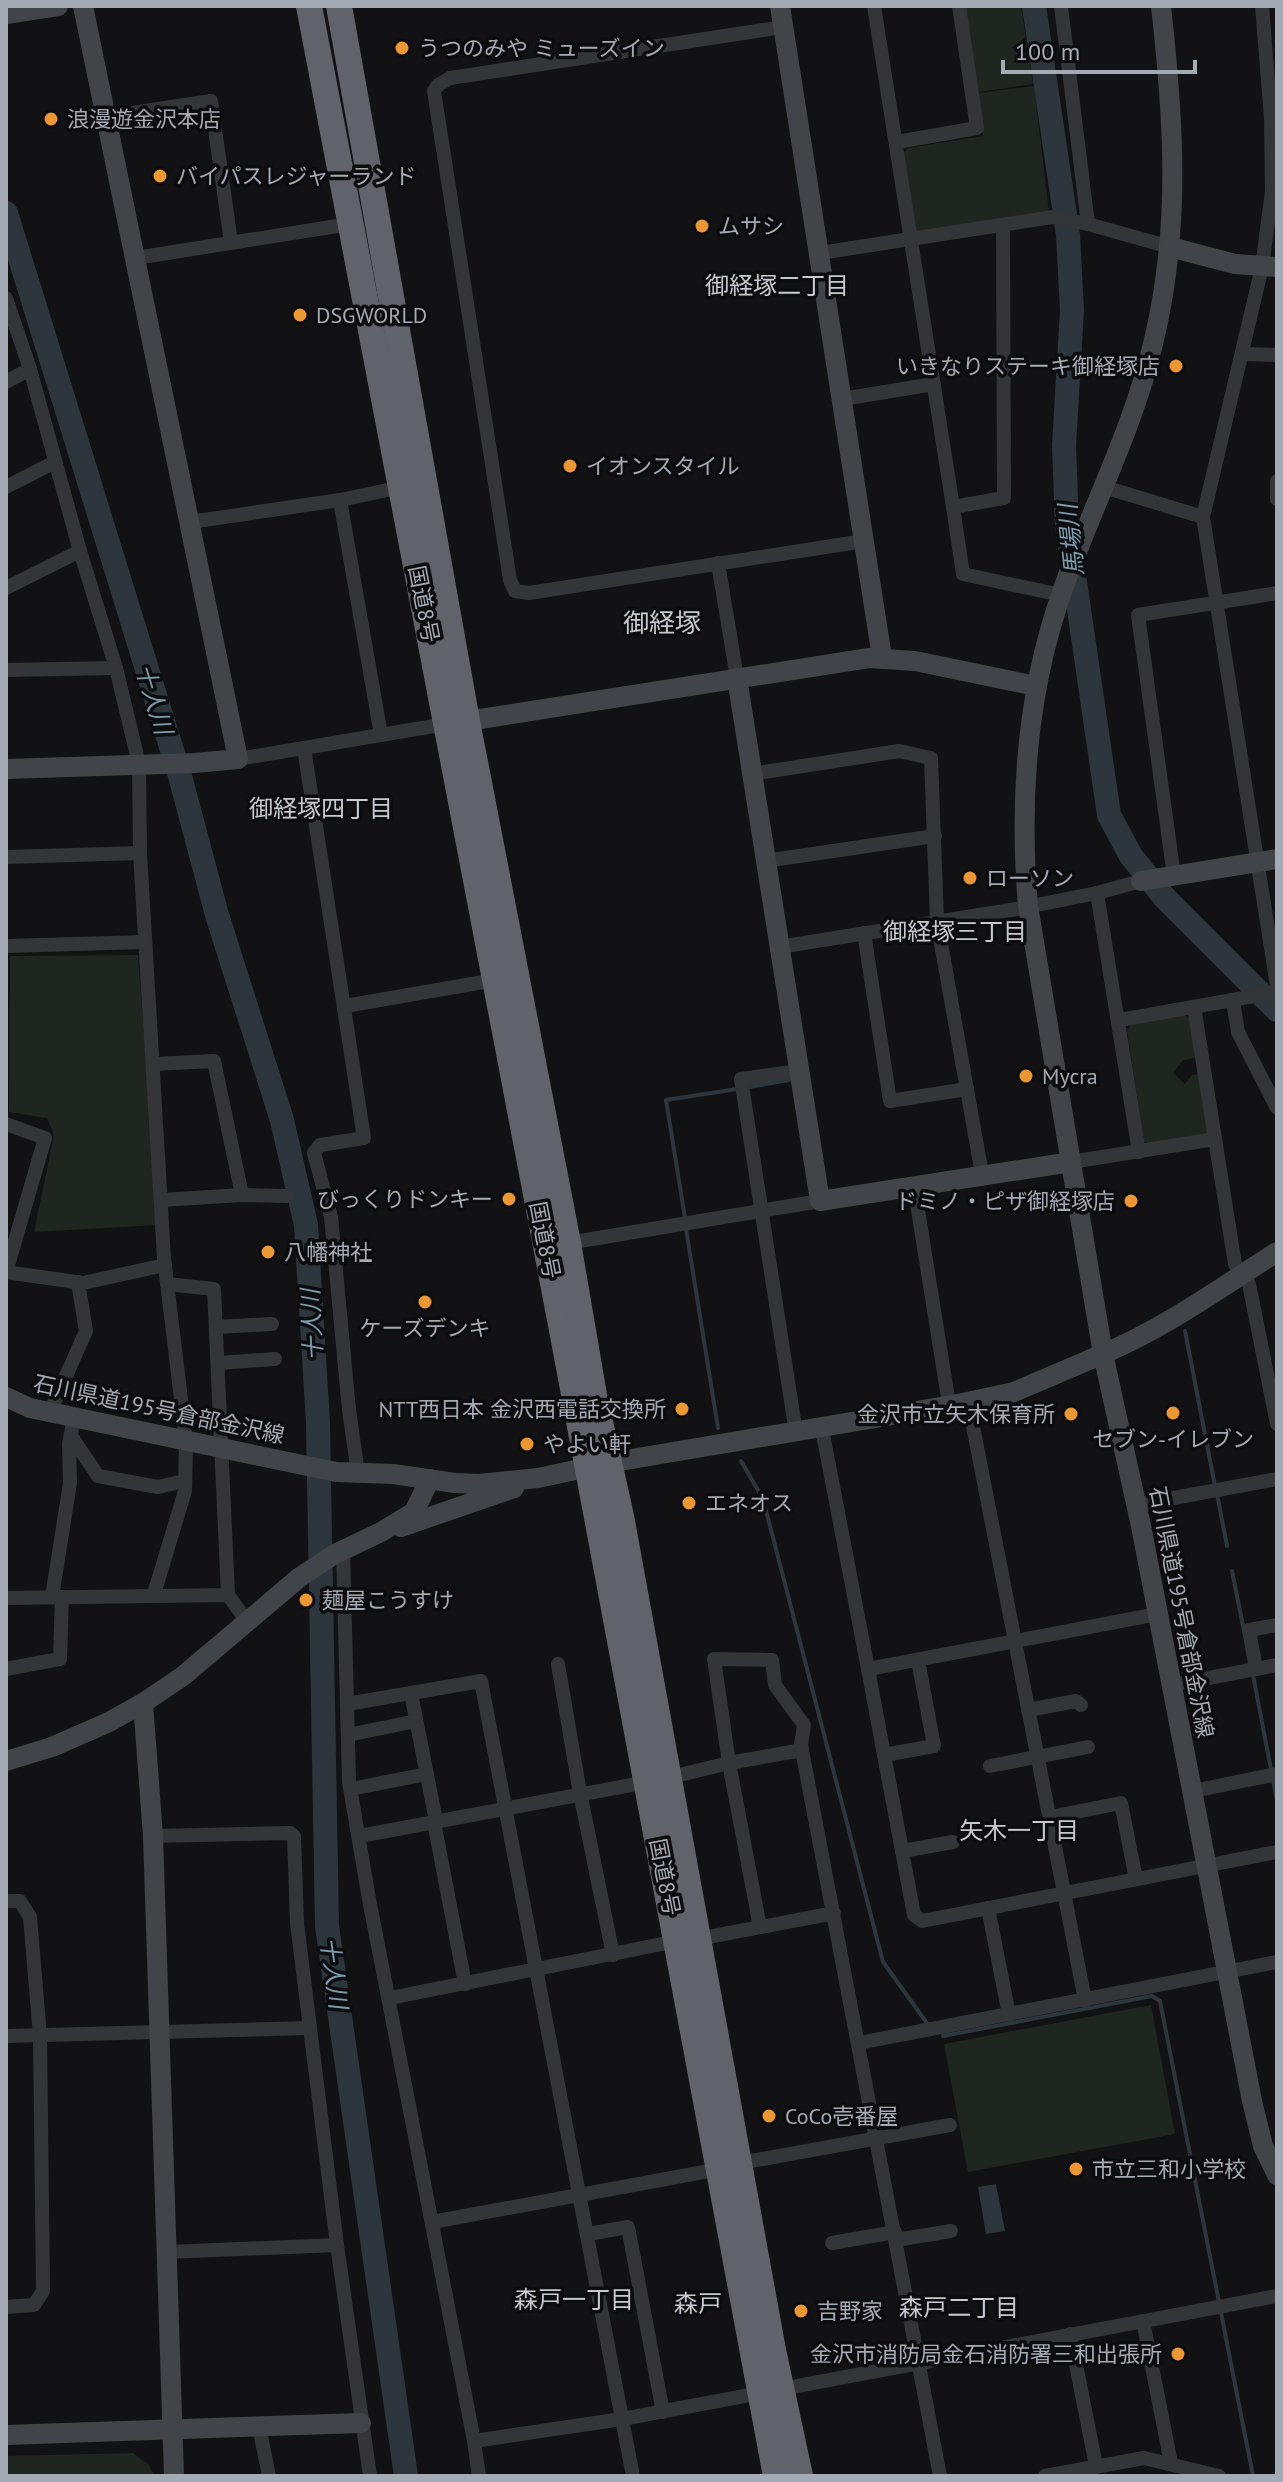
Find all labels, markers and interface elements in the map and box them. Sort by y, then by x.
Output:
scale bar [1003,24,1195,74]
place label: うつのみや ミューズイン [418,34,665,62]
text: 100 m [1015,36,1080,67]
marker: うつのみや ミューズイン [393,39,411,57]
place label: 浪漫遊金沢本店 [67,105,221,133]
marker: 浪漫遊金沢本店 [42,110,60,128]
place label: バイパスレジャーランド [176,162,416,190]
marker: バイパスレジャーランド [151,167,169,185]
place label: ムサシ [718,212,784,240]
marker: ムサシ [693,217,711,235]
district label: 御経塚二丁目 [705,270,849,301]
place label: DSGWORLD [316,301,427,329]
marker: DSGWORLD [291,306,309,324]
place label: いきなりステーキ御経塚店 [896,352,1160,380]
marker: いきなりステーキ御経塚店 [1167,357,1185,375]
place label: イオンスタイル [586,452,740,480]
marker: イオンスタイル [561,457,579,475]
water label: 馬場川 [1052,500,1090,577]
street label: 国道8号 [403,563,445,645]
district label: 御経塚 [623,606,701,639]
water label: 十人川 [129,660,180,741]
district label: 御経塚四丁目 [249,793,393,824]
place label: ローソン [986,864,1074,892]
marker: ローソン [961,869,979,887]
district label: 御経塚三丁目 [883,916,1027,947]
place label: Mycra [1042,1062,1098,1090]
marker: Mycra [1017,1067,1035,1085]
place label: びっくりドンキー [317,1185,493,1213]
place label: ドミノ・ピザ御経塚店 [895,1187,1115,1215]
marker: びっくりドンキー [500,1190,518,1208]
marker: ドミノ・ピザ御経塚店 [1122,1192,1140,1210]
street label: 国道8号 [524,1199,566,1281]
place label: 八幡神社 [284,1238,372,1266]
marker: 八幡神社 [259,1243,277,1261]
water label: 十人川 [294,1285,329,1362]
marker: ケーズデンキ [416,1293,434,1311]
place label: ケーズデンキ [360,1314,490,1342]
street label: 石川県道195号倉部金沢線 [31,1369,287,1449]
place label: NTT西日本 金沢西電話交換所 [378,1395,666,1423]
marker: NTT西日本 金沢西電話交換所 [673,1400,691,1418]
place label: 金沢市立矢木保育所 [857,1400,1055,1428]
marker: セブン-イレブン [1164,1404,1182,1422]
marker: 金沢市立矢木保育所 [1062,1405,1080,1423]
place label: セブン-イレブン [1092,1425,1254,1453]
place label: やよい軒 [543,1430,631,1458]
marker: やよい軒 [518,1435,536,1453]
street label: 石川県道195号倉部金沢線 [1144,1484,1220,1740]
place label: エネオス [705,1489,793,1517]
marker: エネオス [680,1494,698,1512]
place label: 麺屋こうすけ [322,1586,454,1614]
marker: 麺屋こうすけ [297,1591,315,1609]
district label: 矢木一丁目 [959,1815,1079,1846]
street label: 国道8号 [644,1836,686,1918]
water label: 十人川 [314,1935,355,2014]
place label: CoCo壱番屋 [785,2102,898,2130]
marker: CoCo壱番屋 [760,2107,778,2125]
place label: 市立三和小学校 [1092,2155,1246,2183]
marker: 市立三和小学校 [1067,2160,1085,2178]
district label: 森戸一丁目 [514,2284,634,2315]
district label: 森戸 [674,2288,722,2319]
district label: 森戸二丁目 [899,2292,1019,2323]
place label: 吉野家 [817,2297,883,2325]
marker: 吉野家 [792,2302,810,2320]
place label: 金沢市消防局金石消防署三和出張所 [810,2340,1162,2368]
marker: 金沢市消防局金石消防署三和出張所 [1169,2345,1187,2363]

